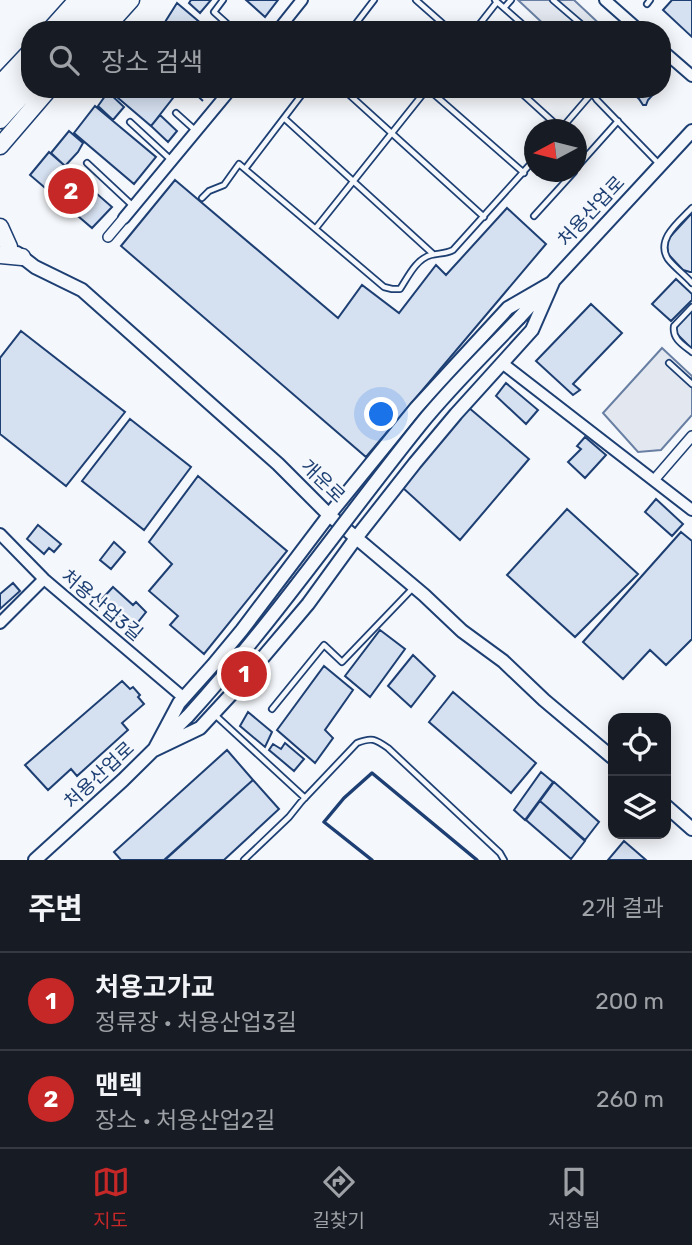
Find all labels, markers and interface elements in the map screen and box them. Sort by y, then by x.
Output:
search box [21,21,671,98]
icon: search [45,41,83,79]
text: 장소 검색 [101,47,203,78]
north arrow [524,119,587,182]
pin: 2 [48,165,94,217]
street label: 처용산업로 [553,171,629,251]
your location [364,397,398,431]
street label: 개운로 [296,455,350,507]
street label: 처용산업3길 [57,564,147,646]
pin: 1 [221,648,267,700]
map controls [608,713,671,839]
button: locate [608,713,671,776]
street label: 처용산업로 [59,737,139,813]
button: layers [608,776,671,839]
text: 주변 [28,891,83,927]
text: 2개 결과 [581,894,664,922]
text: 처용고가교 [95,972,215,1003]
text: 1 [45,987,57,1015]
text: 200 m [595,987,664,1015]
text: 정류장 · 처용산업3길 [95,1008,297,1036]
text: 맨텍 [95,1070,143,1101]
text: 2 [44,1085,58,1113]
text: 260 m [596,1085,664,1113]
text: 장소 · 처용산업2길 [95,1106,275,1134]
tab: 지도 [92,1163,130,1232]
tab: 길찾기 [313,1163,365,1232]
tab: 저장됨 [548,1163,600,1232]

